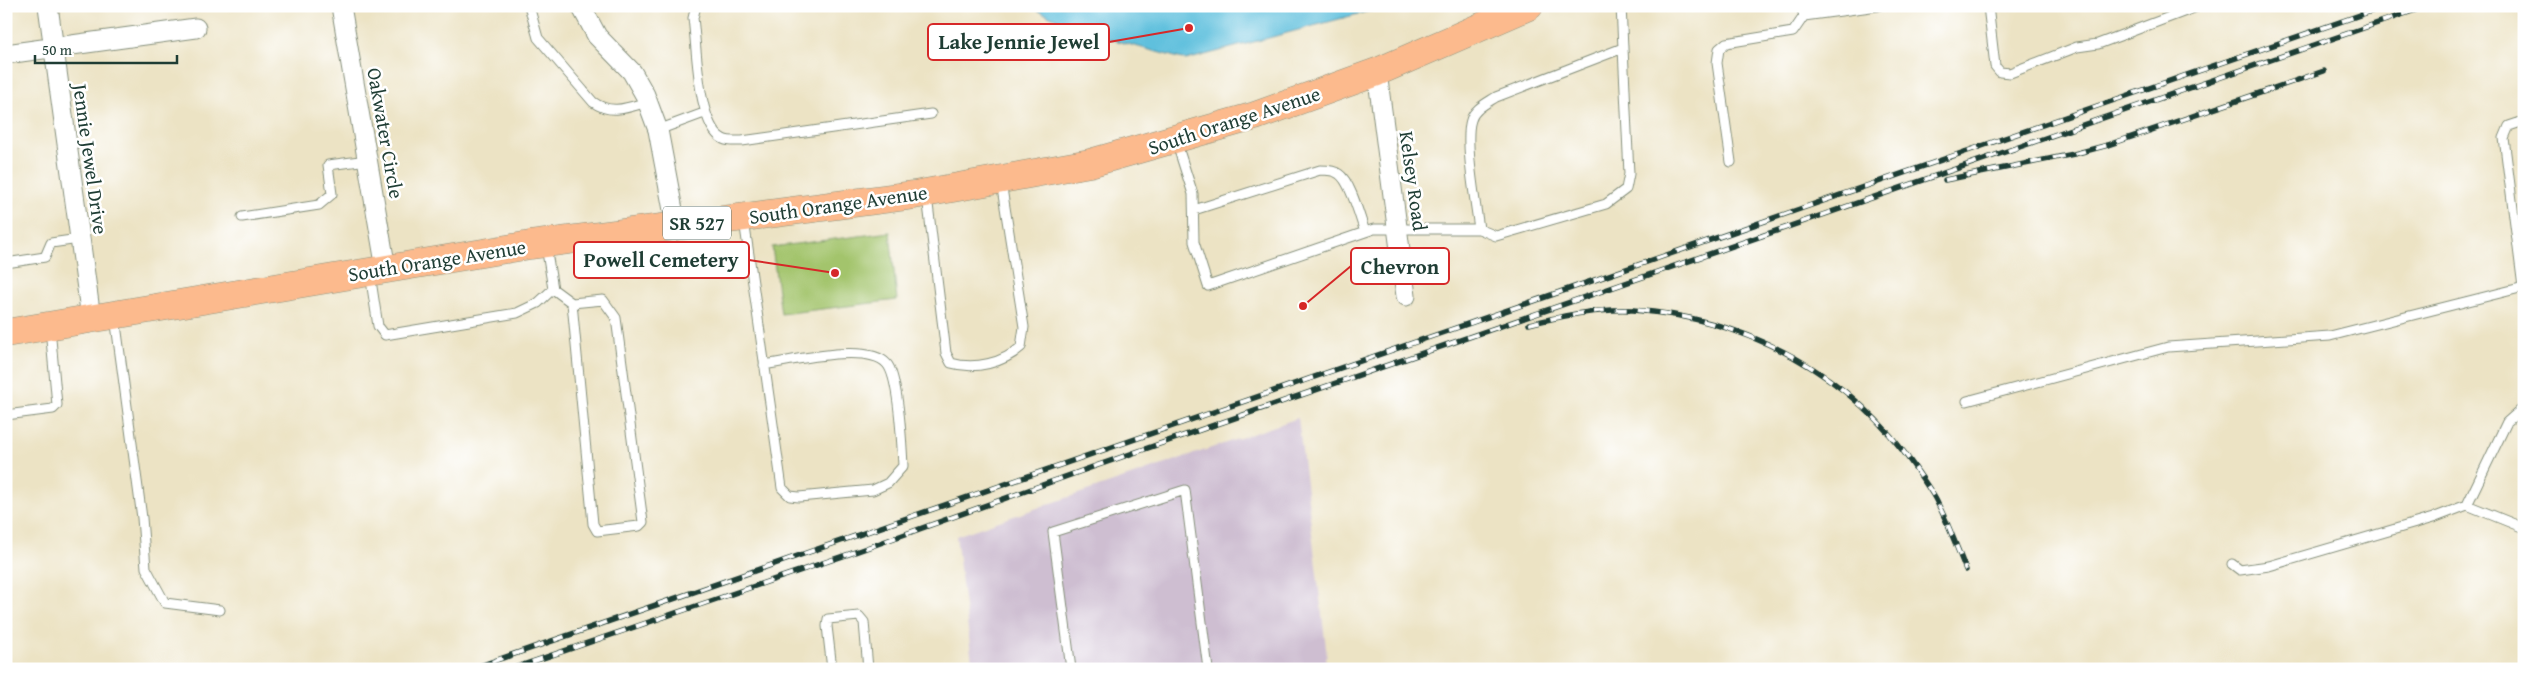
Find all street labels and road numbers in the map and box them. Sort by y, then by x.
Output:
street label: Oakwater Circle [360,65,412,201]
street label: South Orange Avenue [1144,78,1324,162]
street label: Jennie Jewel Drive [66,79,116,236]
street label: Kelsey Road [1393,129,1435,233]
street label: South Orange Avenue [747,177,929,231]
road number: SR 527 [663,207,731,240]
street label: South Orange Avenue [346,232,528,288]

